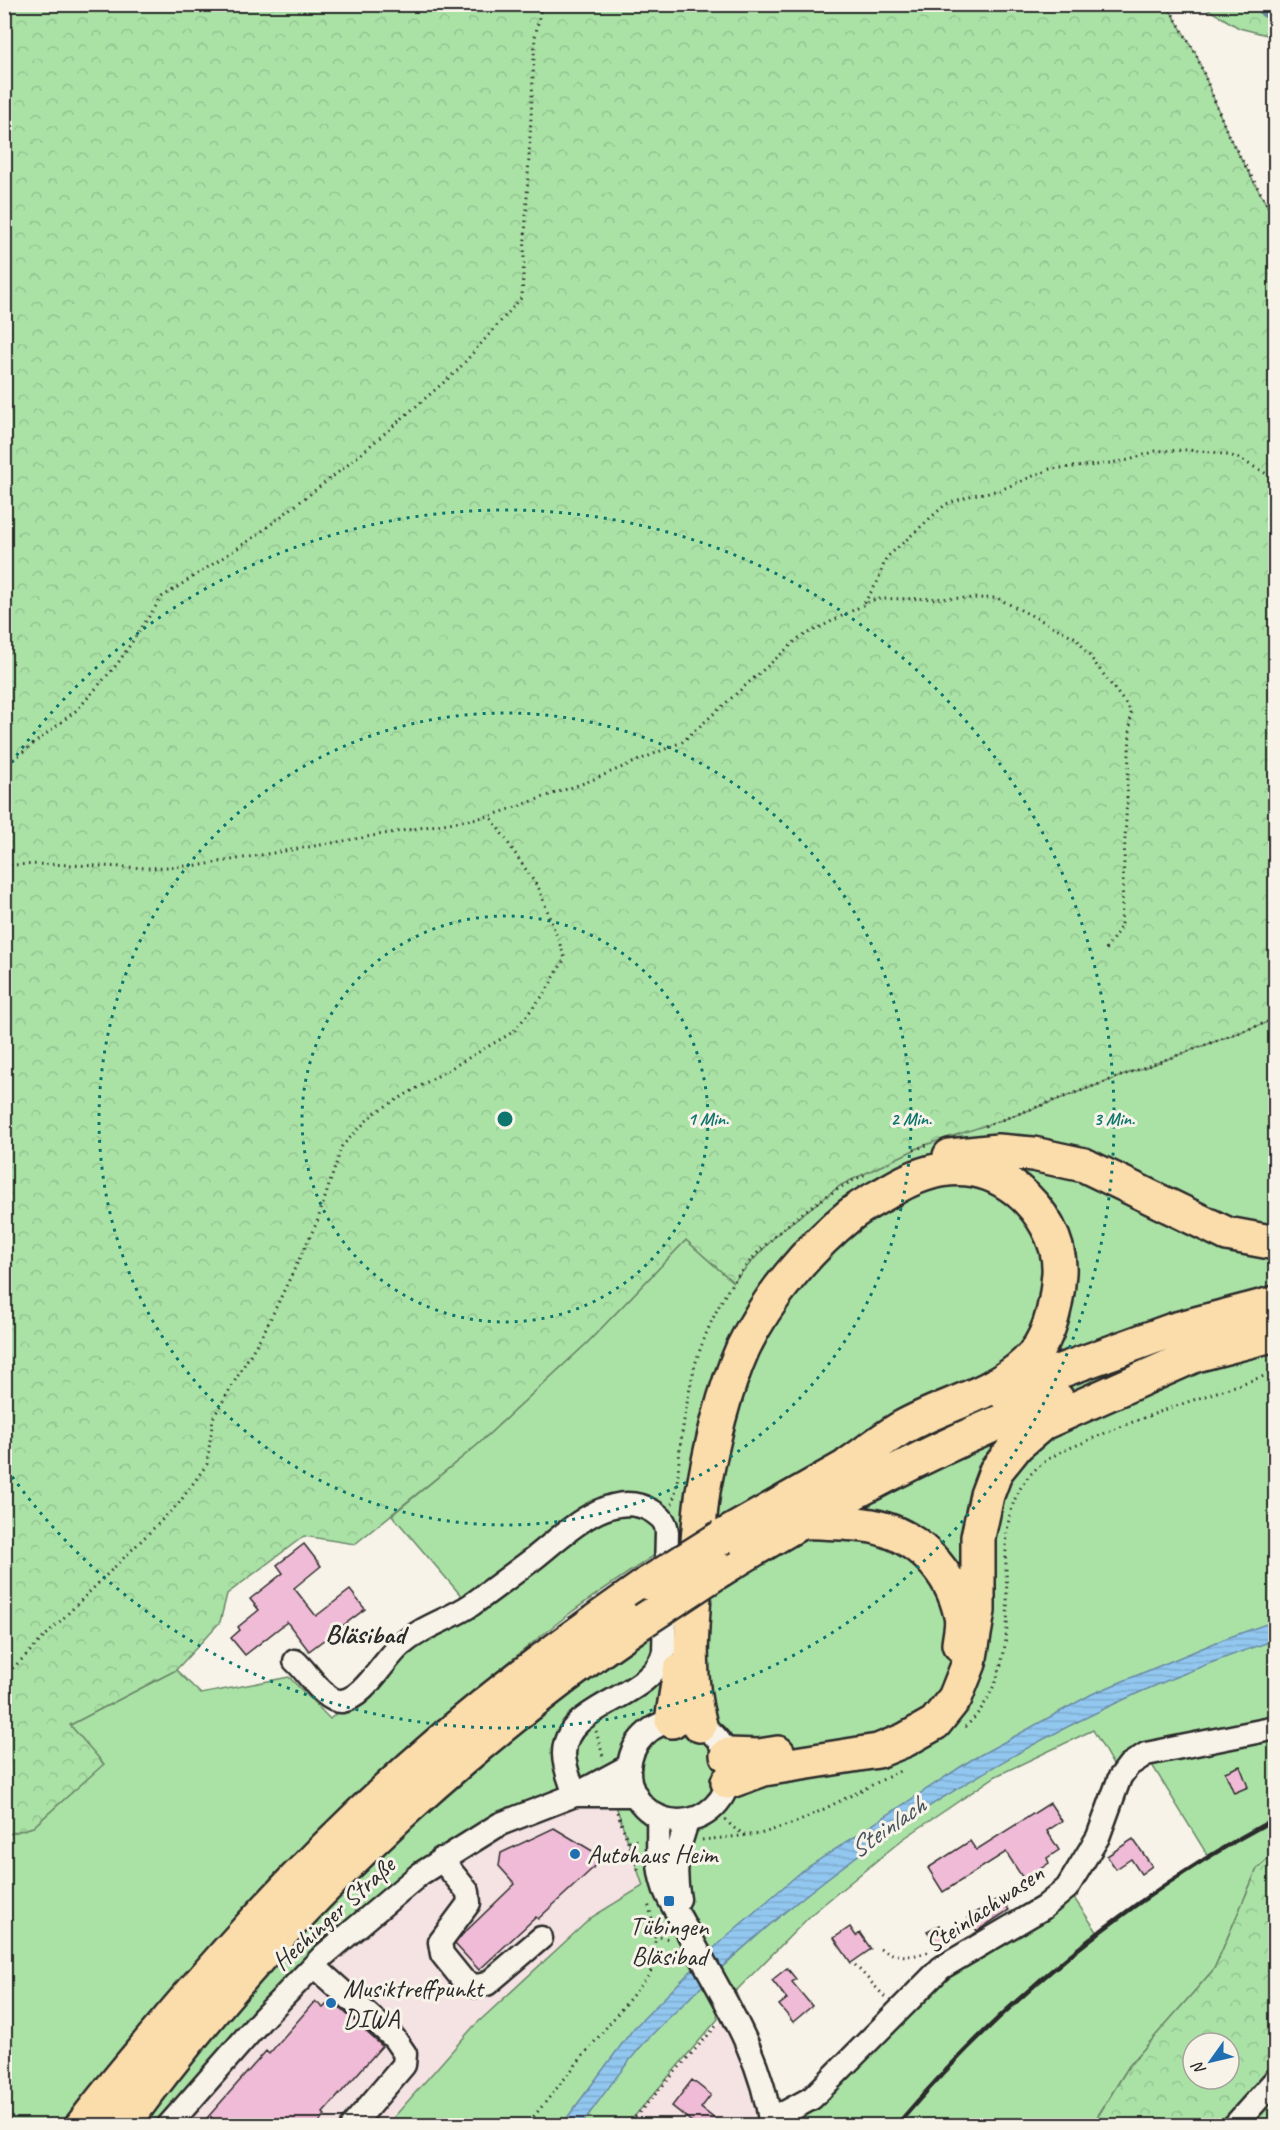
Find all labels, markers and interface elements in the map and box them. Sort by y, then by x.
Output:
text: 1 Min. [687,1108,729,1130]
text: 2 Min. [890,1108,932,1130]
text: 3 Min. [1093,1108,1135,1130]
centre of rings [495,1109,515,1129]
district label: Bläsibad [325,1617,409,1651]
water label: Steinlach [842,1787,933,1866]
place label: Autohaus Heim [587,1838,719,1871]
marker: Autohaus Heim [568,1847,582,1861]
street label: Hechinger Straße [265,1848,404,1977]
street label: Steinlachwasen [918,1856,1050,1960]
marker: Tübingen Bläsibad [662,1894,676,1908]
place label: Tübingen Bläsibad [630,1910,710,1973]
place label: Musiktreffpunkt DIWA [343,1972,485,2035]
marker: Musiktreffpunkt DIWA [324,1996,338,2010]
north arrow [1181,2031,1241,2091]
text: N [1187,2057,1210,2079]

